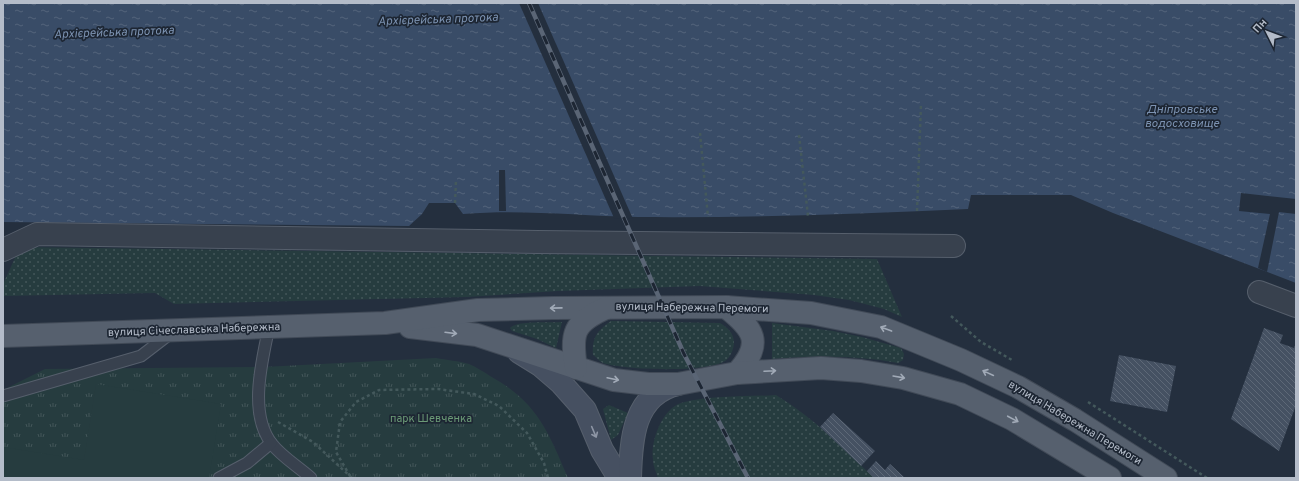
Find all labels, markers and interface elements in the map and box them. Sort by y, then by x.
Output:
water label: Архієрейська протока [378,10,499,30]
north arrow [1247,12,1287,52]
text: Пн [1250,16,1270,36]
water label: Архієрейська протока [54,23,175,43]
water label: Дніпровське водосховище [1145,102,1220,132]
street label: вулиця Набережна Перемоги [615,300,769,316]
one-way arrow [550,304,563,312]
street label: вулиця Січеславська Набережна [108,320,281,340]
one-way arrow [881,325,893,333]
one-way arrow [444,329,457,336]
one-way arrow [763,368,776,375]
one-way arrow [982,369,994,376]
one-way arrow [892,373,905,381]
one-way arrow [607,375,620,383]
street label: вулиця Набережна Перемоги [1006,378,1144,468]
park label: парк Шевченка [390,412,472,426]
one-way arrow [1007,416,1019,424]
one-way arrow [591,426,598,438]

